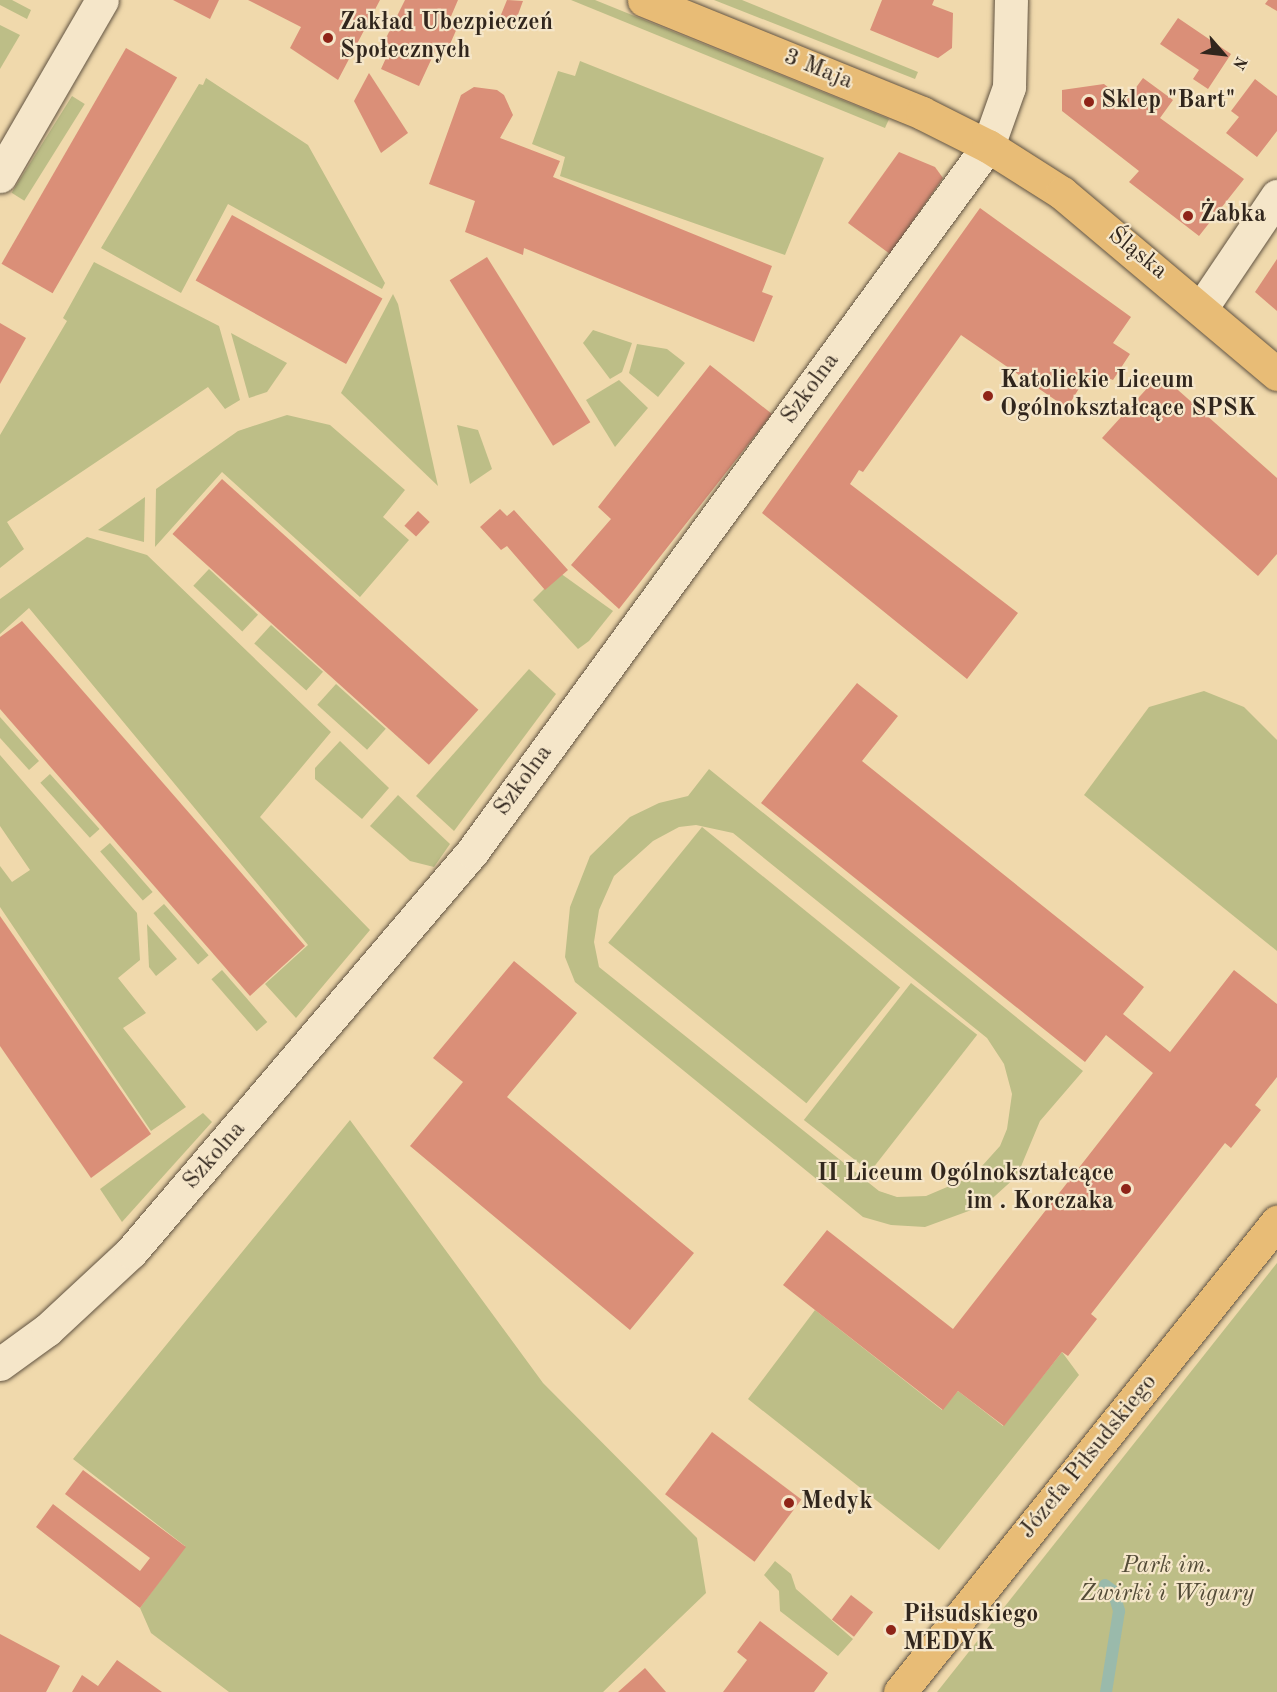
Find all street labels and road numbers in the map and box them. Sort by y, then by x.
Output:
street label: 3 Maja [779,43,857,97]
street label: Śląska [1102,221,1172,287]
street label: Szkolna [776,348,846,430]
street label: Szkolna [489,740,559,822]
street label: Szkolna [178,1116,252,1196]
street label: Józefa Piłsudskiego [1014,1369,1164,1545]

